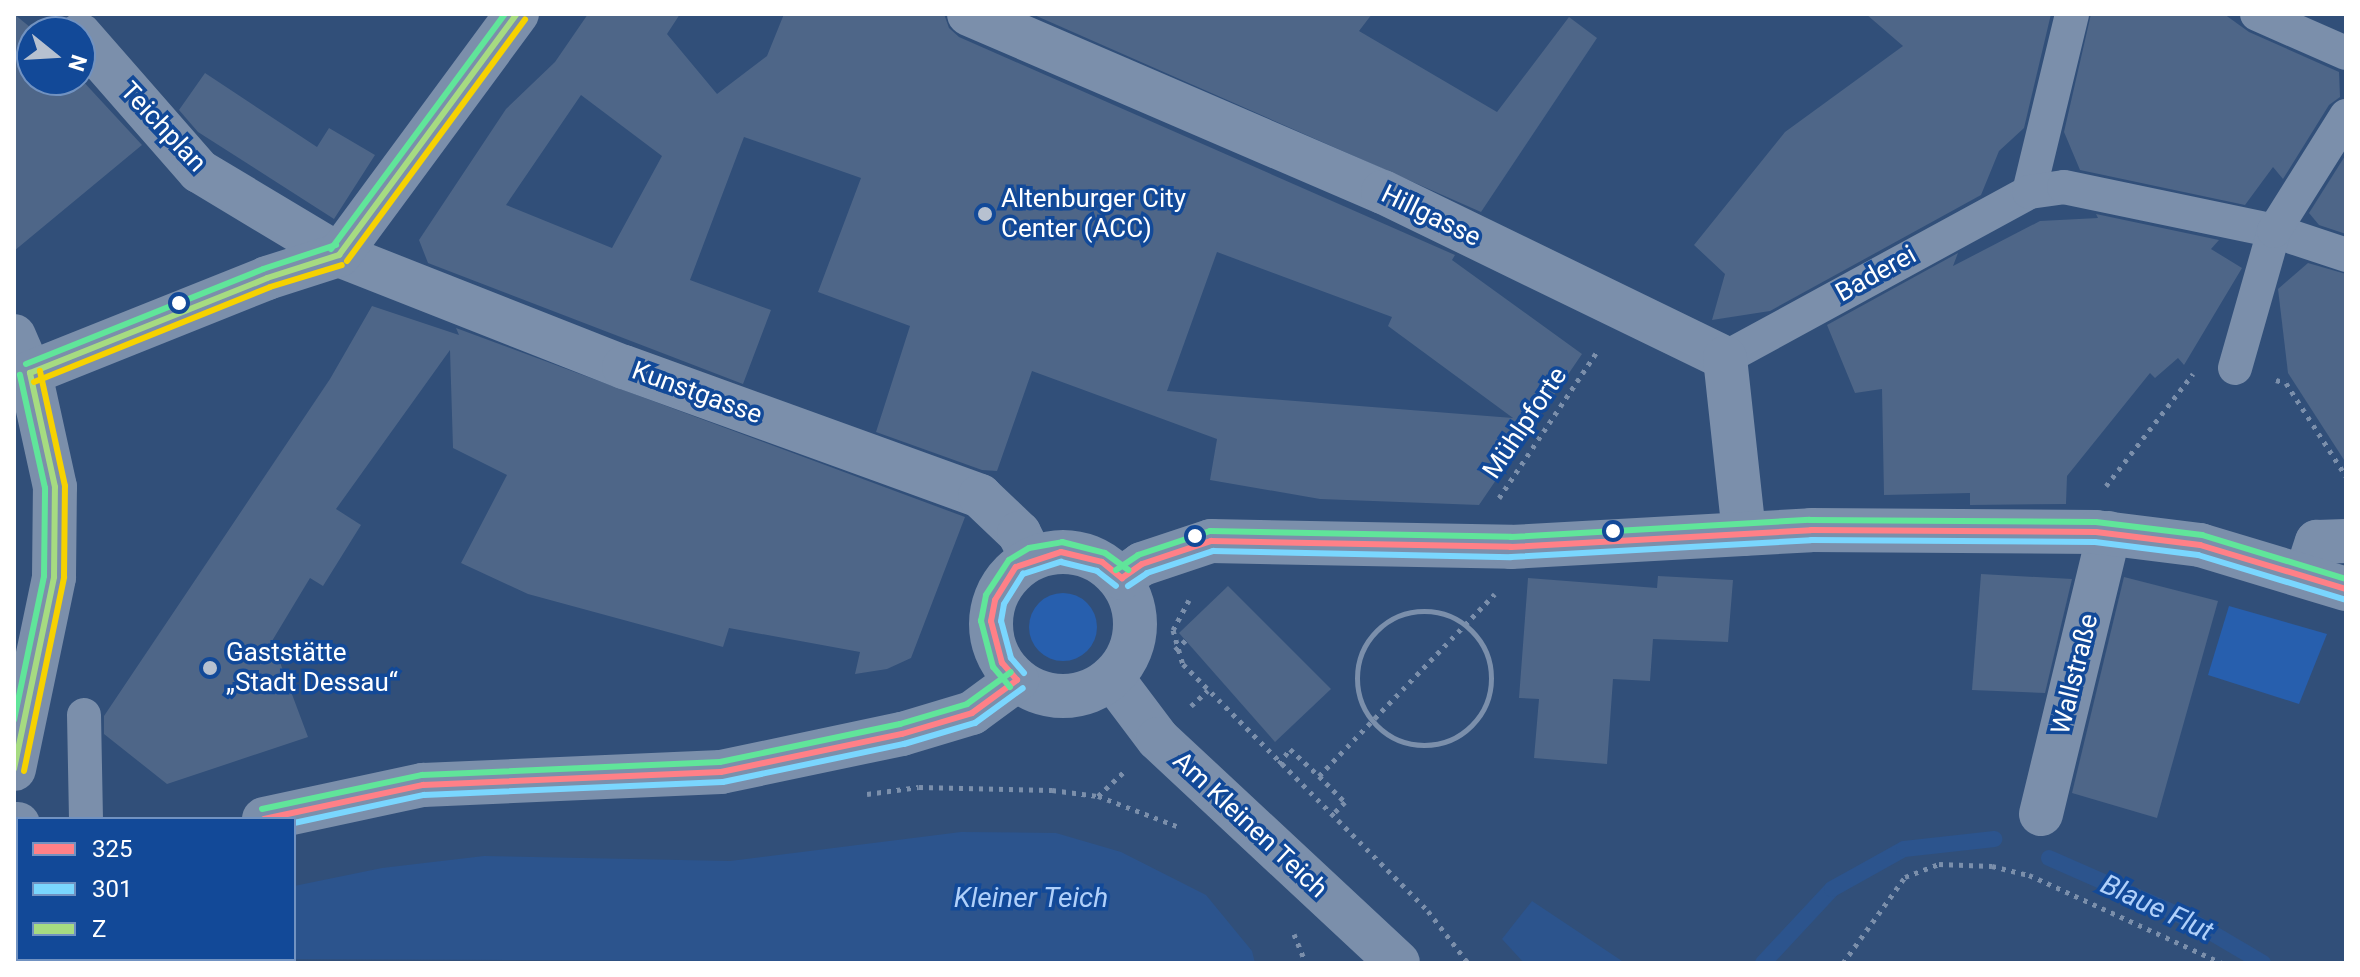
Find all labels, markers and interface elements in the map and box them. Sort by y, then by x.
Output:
north arrow [16,16,96,96]
text: N [63,52,92,74]
street label: Teichplan [113,76,213,178]
street label: Hillgasse [1376,179,1486,253]
place label: Altenburger City Center (ACC) [1001,183,1186,244]
marker: Altenburger City Center (ACC) [976,205,994,223]
street label: Baderei [1830,239,1922,309]
unlabelled marker [171,295,187,311]
street label: Kunstgasse [628,355,766,431]
street label: Mühlpforte [1476,361,1574,485]
unlabelled marker [1605,523,1621,539]
unlabelled marker [1187,528,1203,544]
street label: Wallstraße [2045,611,2105,737]
place label: Gaststätte „Stadt Dessau“ [226,637,398,698]
marker: Gaststätte „Stadt Dessau“ [201,659,219,677]
street label: Am Kleinen Teich [1166,745,1334,905]
legend [16,817,296,961]
text: 325 [92,835,132,863]
water label: Blaue Flut [2096,867,2218,949]
text: 301 [92,875,132,903]
water label: Kleiner Teich [953,881,1109,915]
text: Z [92,915,106,943]

